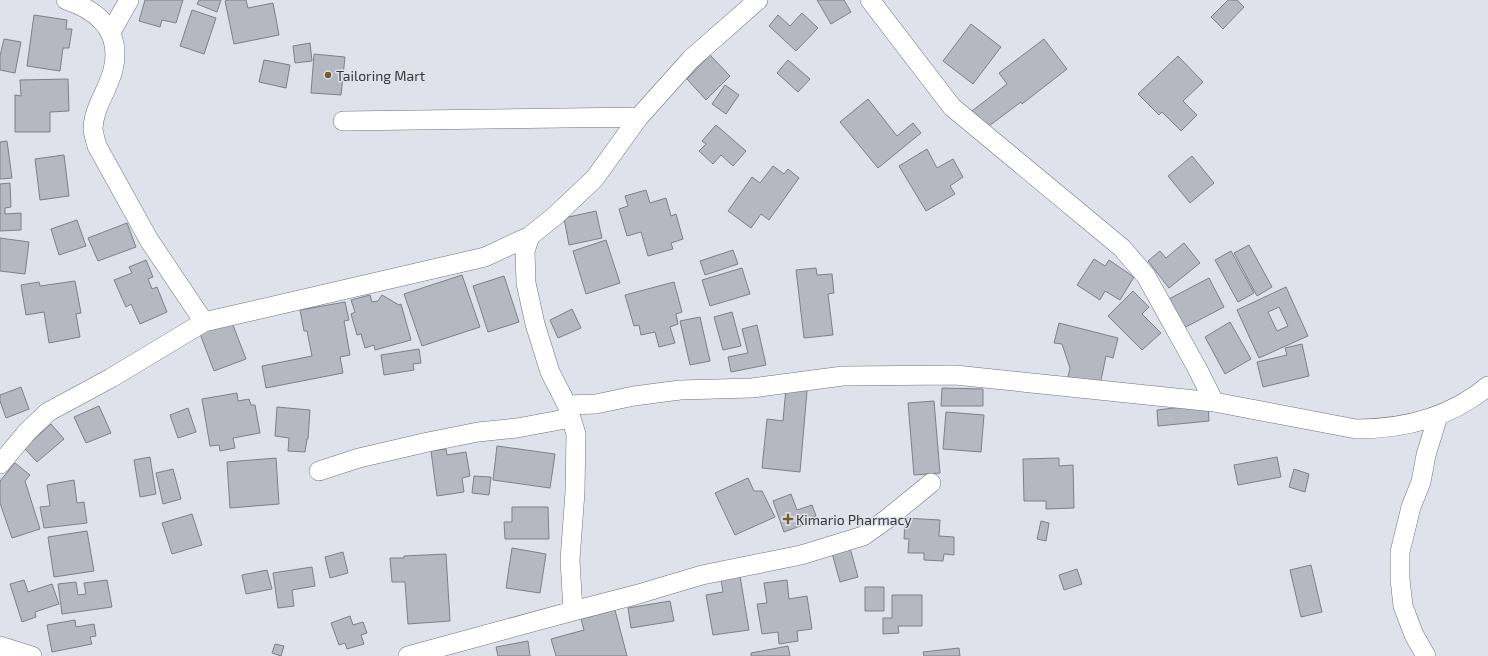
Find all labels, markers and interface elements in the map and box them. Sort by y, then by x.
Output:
place label: Tailoring Mart [336,67,425,84]
marker: Tailoring Mart [323,70,333,80]
place label: Kimario Pharmacy [796,511,912,528]
marker: Kimario Pharmacy [783,514,793,524]

